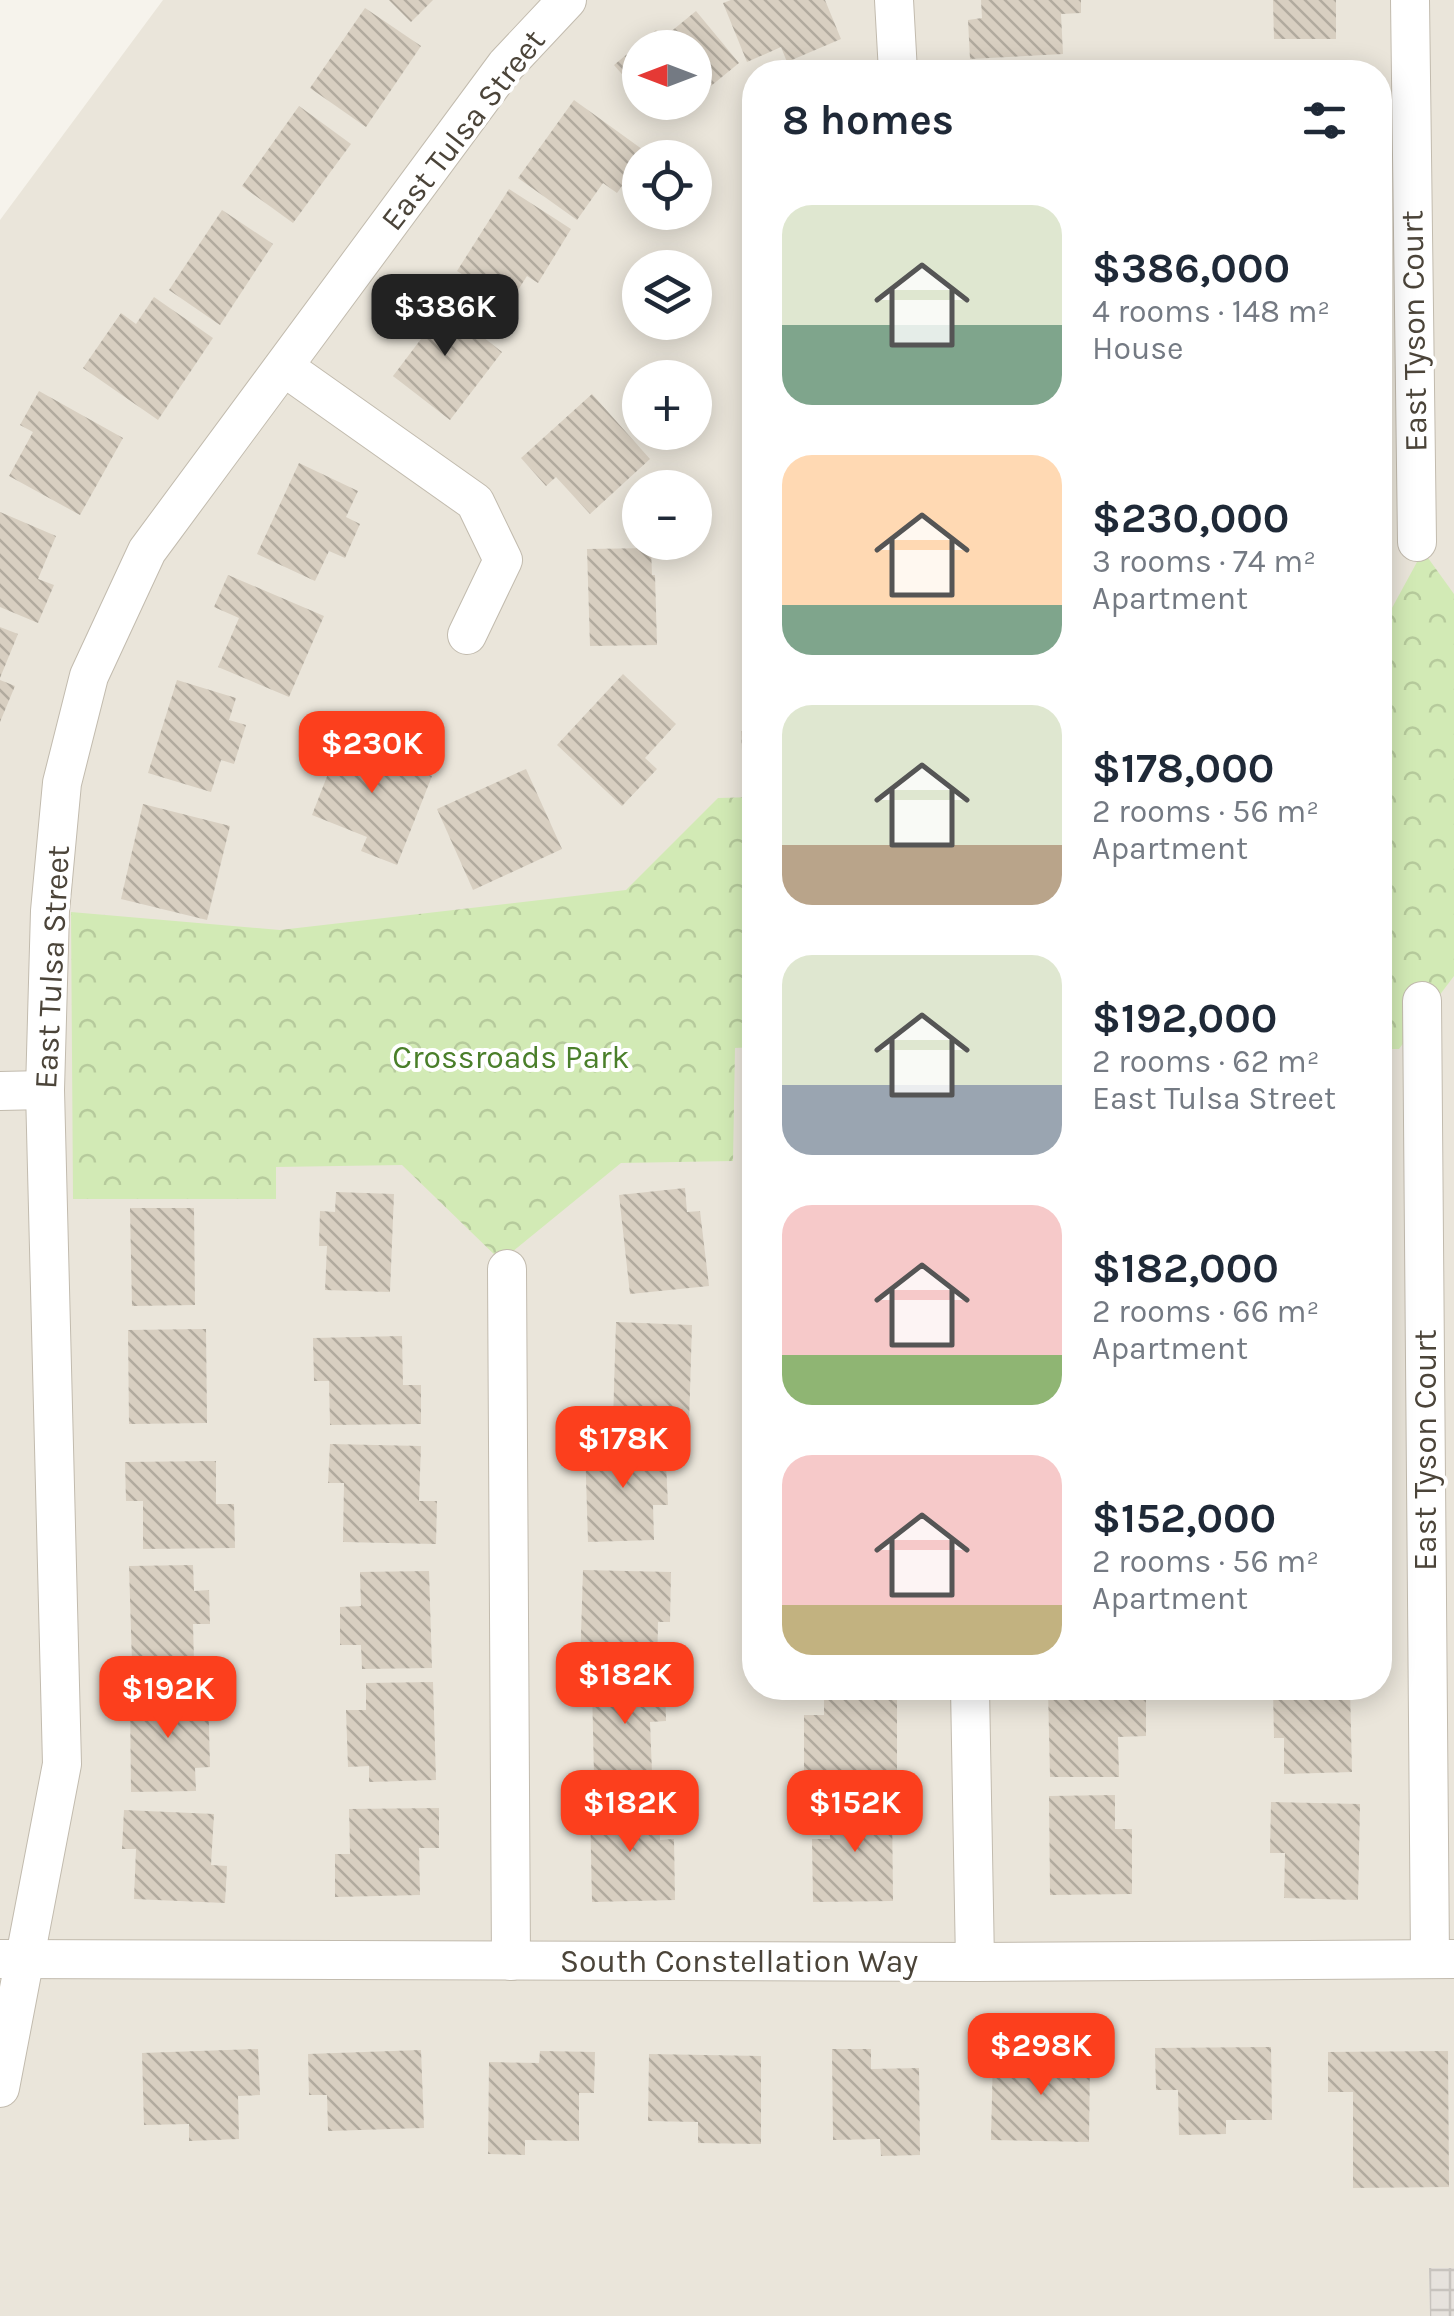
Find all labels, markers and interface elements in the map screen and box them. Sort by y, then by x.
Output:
street label: East Tulsa Street [373,22,553,238]
north arrow [622,30,712,120]
map controls [622,30,712,560]
icon: filters [1297,93,1352,148]
text: 8 homes [782,95,954,145]
button: locate [622,140,712,230]
street label: East Tyson Court [1393,210,1435,452]
text: $386,000 [1092,243,1290,293]
icon: home [862,245,982,365]
button: layers [622,250,712,340]
pin: $386K [375,274,515,359]
text: $386K [394,288,497,325]
text: 4 rooms · 148 m² [1092,293,1330,330]
text: House [1092,330,1184,367]
button: + [622,360,712,450]
button: − [622,470,712,560]
text: $230,000 [1092,493,1289,543]
icon: home [862,495,982,615]
text: 3 rooms · 74 m² [1092,543,1316,580]
text: Apartment [1092,580,1248,617]
pin: $230K [302,711,442,796]
text: $230K [321,725,423,762]
text: $178,000 [1092,743,1274,793]
icon: home [862,745,982,865]
text: 2 rooms · 56 m² [1092,793,1319,830]
text: Apartment [1092,830,1248,867]
street label: East Tulsa Street [27,844,77,1090]
text: $192,000 [1092,993,1277,1043]
icon: home [862,995,982,1115]
park label: Crossroads Park [392,1039,630,1076]
text: 2 rooms · 62 m² [1092,1043,1320,1080]
text: East Tulsa Street [1092,1080,1336,1117]
text: $182,000 [1092,1243,1279,1293]
icon: home [862,1245,982,1365]
text: 2 rooms · 66 m² [1092,1293,1319,1330]
street label: East Tyson Court [1407,1329,1444,1571]
text: Apartment [1092,1330,1248,1367]
pin: $178K [553,1406,693,1491]
text: $178K [578,1420,669,1457]
text: $152,000 [1092,1493,1276,1543]
icon: home [862,1495,982,1615]
text: 2 rooms · 56 m² [1092,1543,1319,1580]
text: Apartment [1092,1580,1248,1617]
pin: $182K [555,1642,695,1727]
pin: $192K [98,1656,238,1741]
text: $182K [578,1656,672,1693]
text: $192K [121,1670,215,1707]
pin: $182K [560,1770,700,1855]
pin: $152K [785,1770,925,1855]
text: $182K [583,1784,677,1821]
text: $152K [809,1784,901,1821]
street label: South Constellation Way [560,1943,918,1980]
pin: $298K [971,2013,1111,2098]
text: $298K [990,2027,1092,2064]

